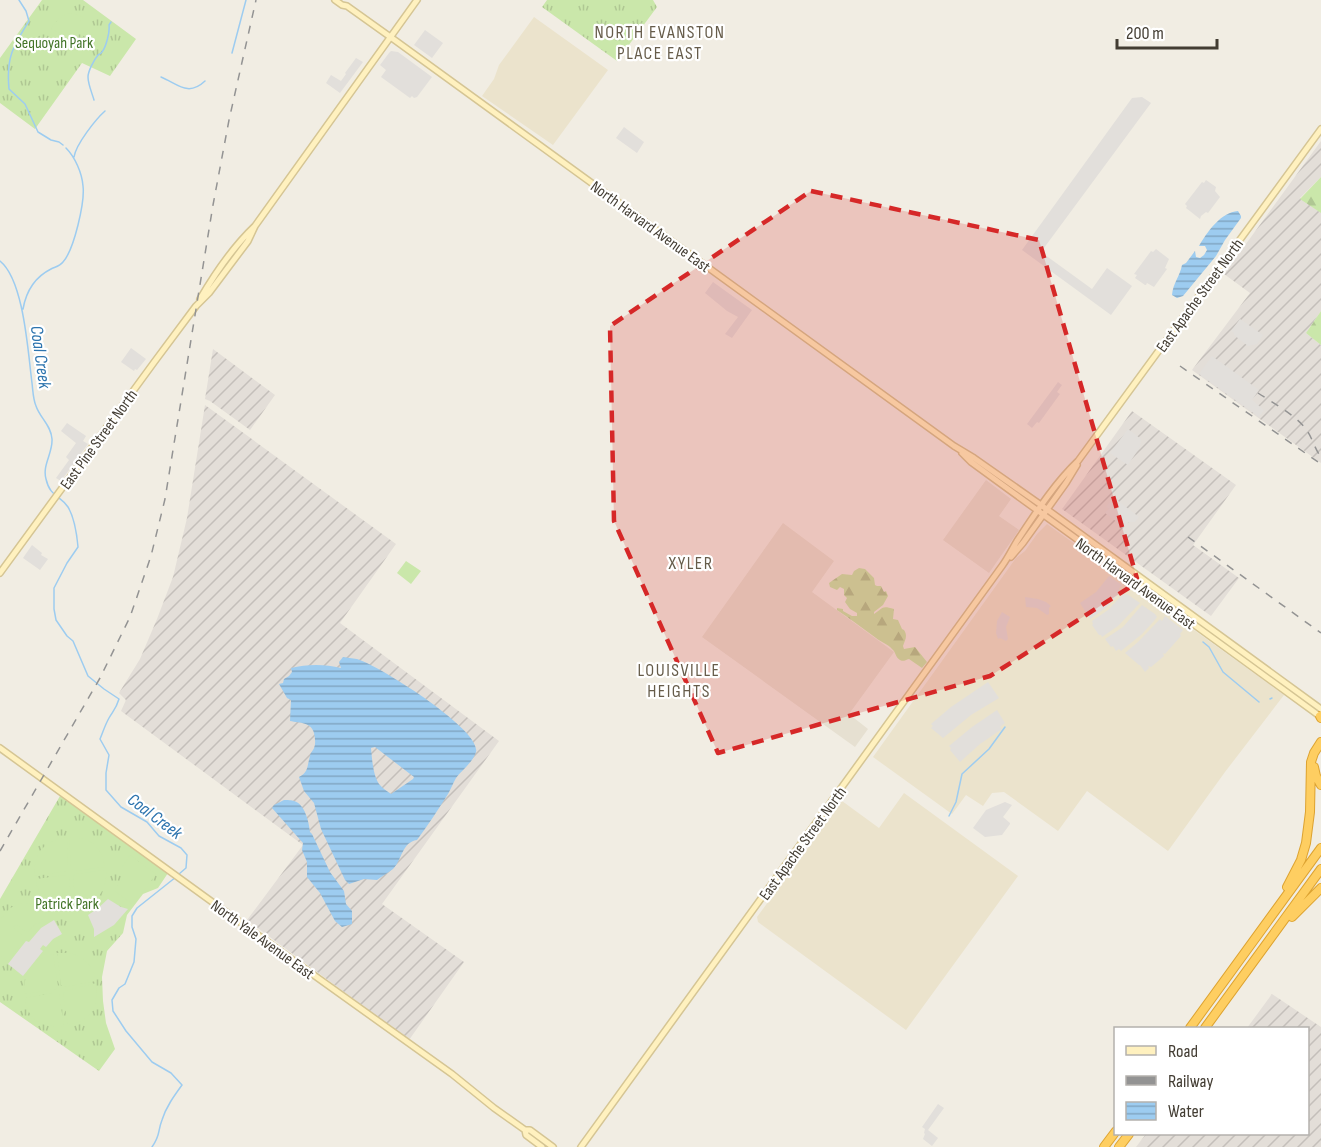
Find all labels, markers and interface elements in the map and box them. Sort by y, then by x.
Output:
scale bar [1117,12,1218,50]
district label: NORTH EVANSTON PLACE EAST [595,22,725,64]
text: 200 m [1126,23,1164,44]
park label: Sequoyah Park [15,34,93,53]
street label: North Harvard Avenue East [587,177,714,277]
street label: East Apache Street North [1153,236,1248,356]
water label: Coal Creek [26,324,55,391]
street label: East Pine Street North [57,386,142,494]
street label: North Harvard Avenue East [1072,534,1199,634]
district label: XYLER [667,553,714,574]
district label: LOUISVILLE HEIGHTS [638,660,720,702]
street label: East Apache Street North [756,784,851,904]
water label: Coal Creek [123,789,187,845]
park label: Patrick Park [35,895,99,914]
street label: North Yale Avenue East [207,896,317,984]
legend [1114,1027,1309,1135]
text: Road [1168,1041,1198,1062]
text: Railway [1168,1071,1213,1092]
text: Water [1168,1101,1204,1122]

